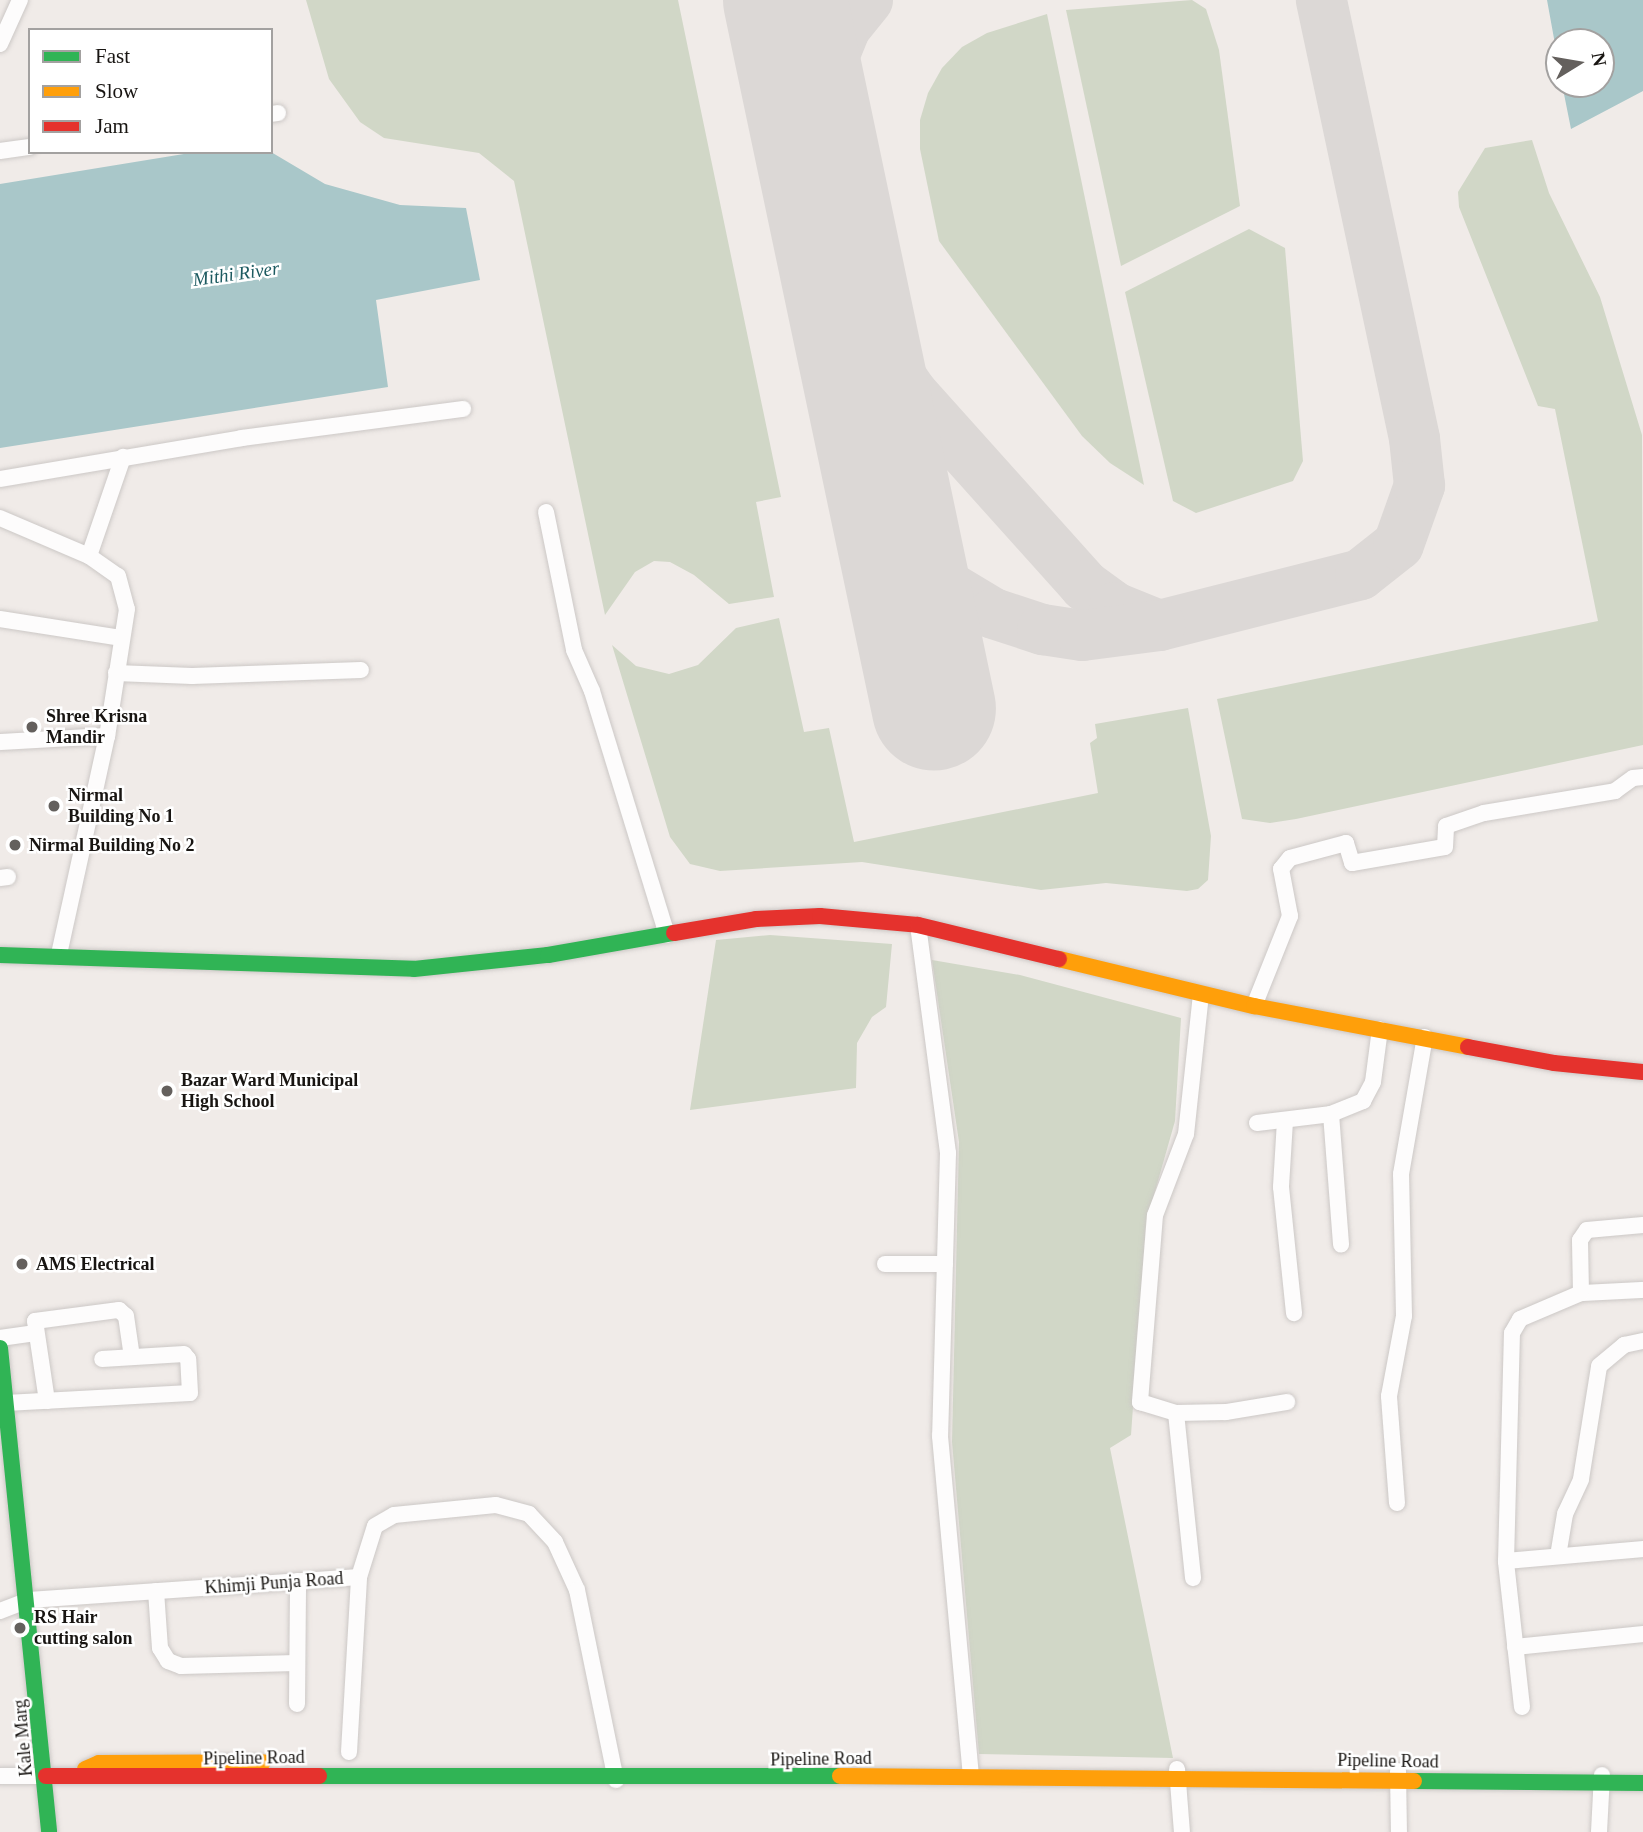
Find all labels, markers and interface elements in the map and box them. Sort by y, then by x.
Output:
legend [28,28,273,154]
north arrow [1545,28,1615,98]
text: Fast [95,44,130,68]
text: N [1588,51,1611,68]
text: Slow [95,79,138,103]
text: Jam [95,114,129,138]
water label: Mithi River [191,257,281,291]
place label: Shree Krisna Mandir [46,706,147,748]
marker: Shree Krisna Mandir [24,719,40,735]
place label: Nirmal Building No 1 [68,785,174,828]
marker: Nirmal Building No 1 [46,798,62,814]
place label: Nirmal Building No 2 [29,834,195,856]
marker: Nirmal Building No 2 [7,837,23,853]
place label: Bazar Ward Municipal High School [181,1070,359,1112]
marker: Bazar Ward Municipal High School [159,1083,175,1099]
place label: AMS Electrical [36,1253,154,1275]
marker: AMS Electrical [14,1256,30,1272]
street label: Khimji Punja Road [204,1567,344,1599]
place label: RS Hair cutting salon [34,1607,133,1650]
marker: RS Hair cutting salon [12,1620,28,1636]
street label: Kale Marg [9,1699,37,1777]
street label: Pipeline Road [203,1746,305,1770]
street label: Pipeline Road [770,1747,872,1771]
street label: Pipeline Road [1337,1749,1439,1773]

